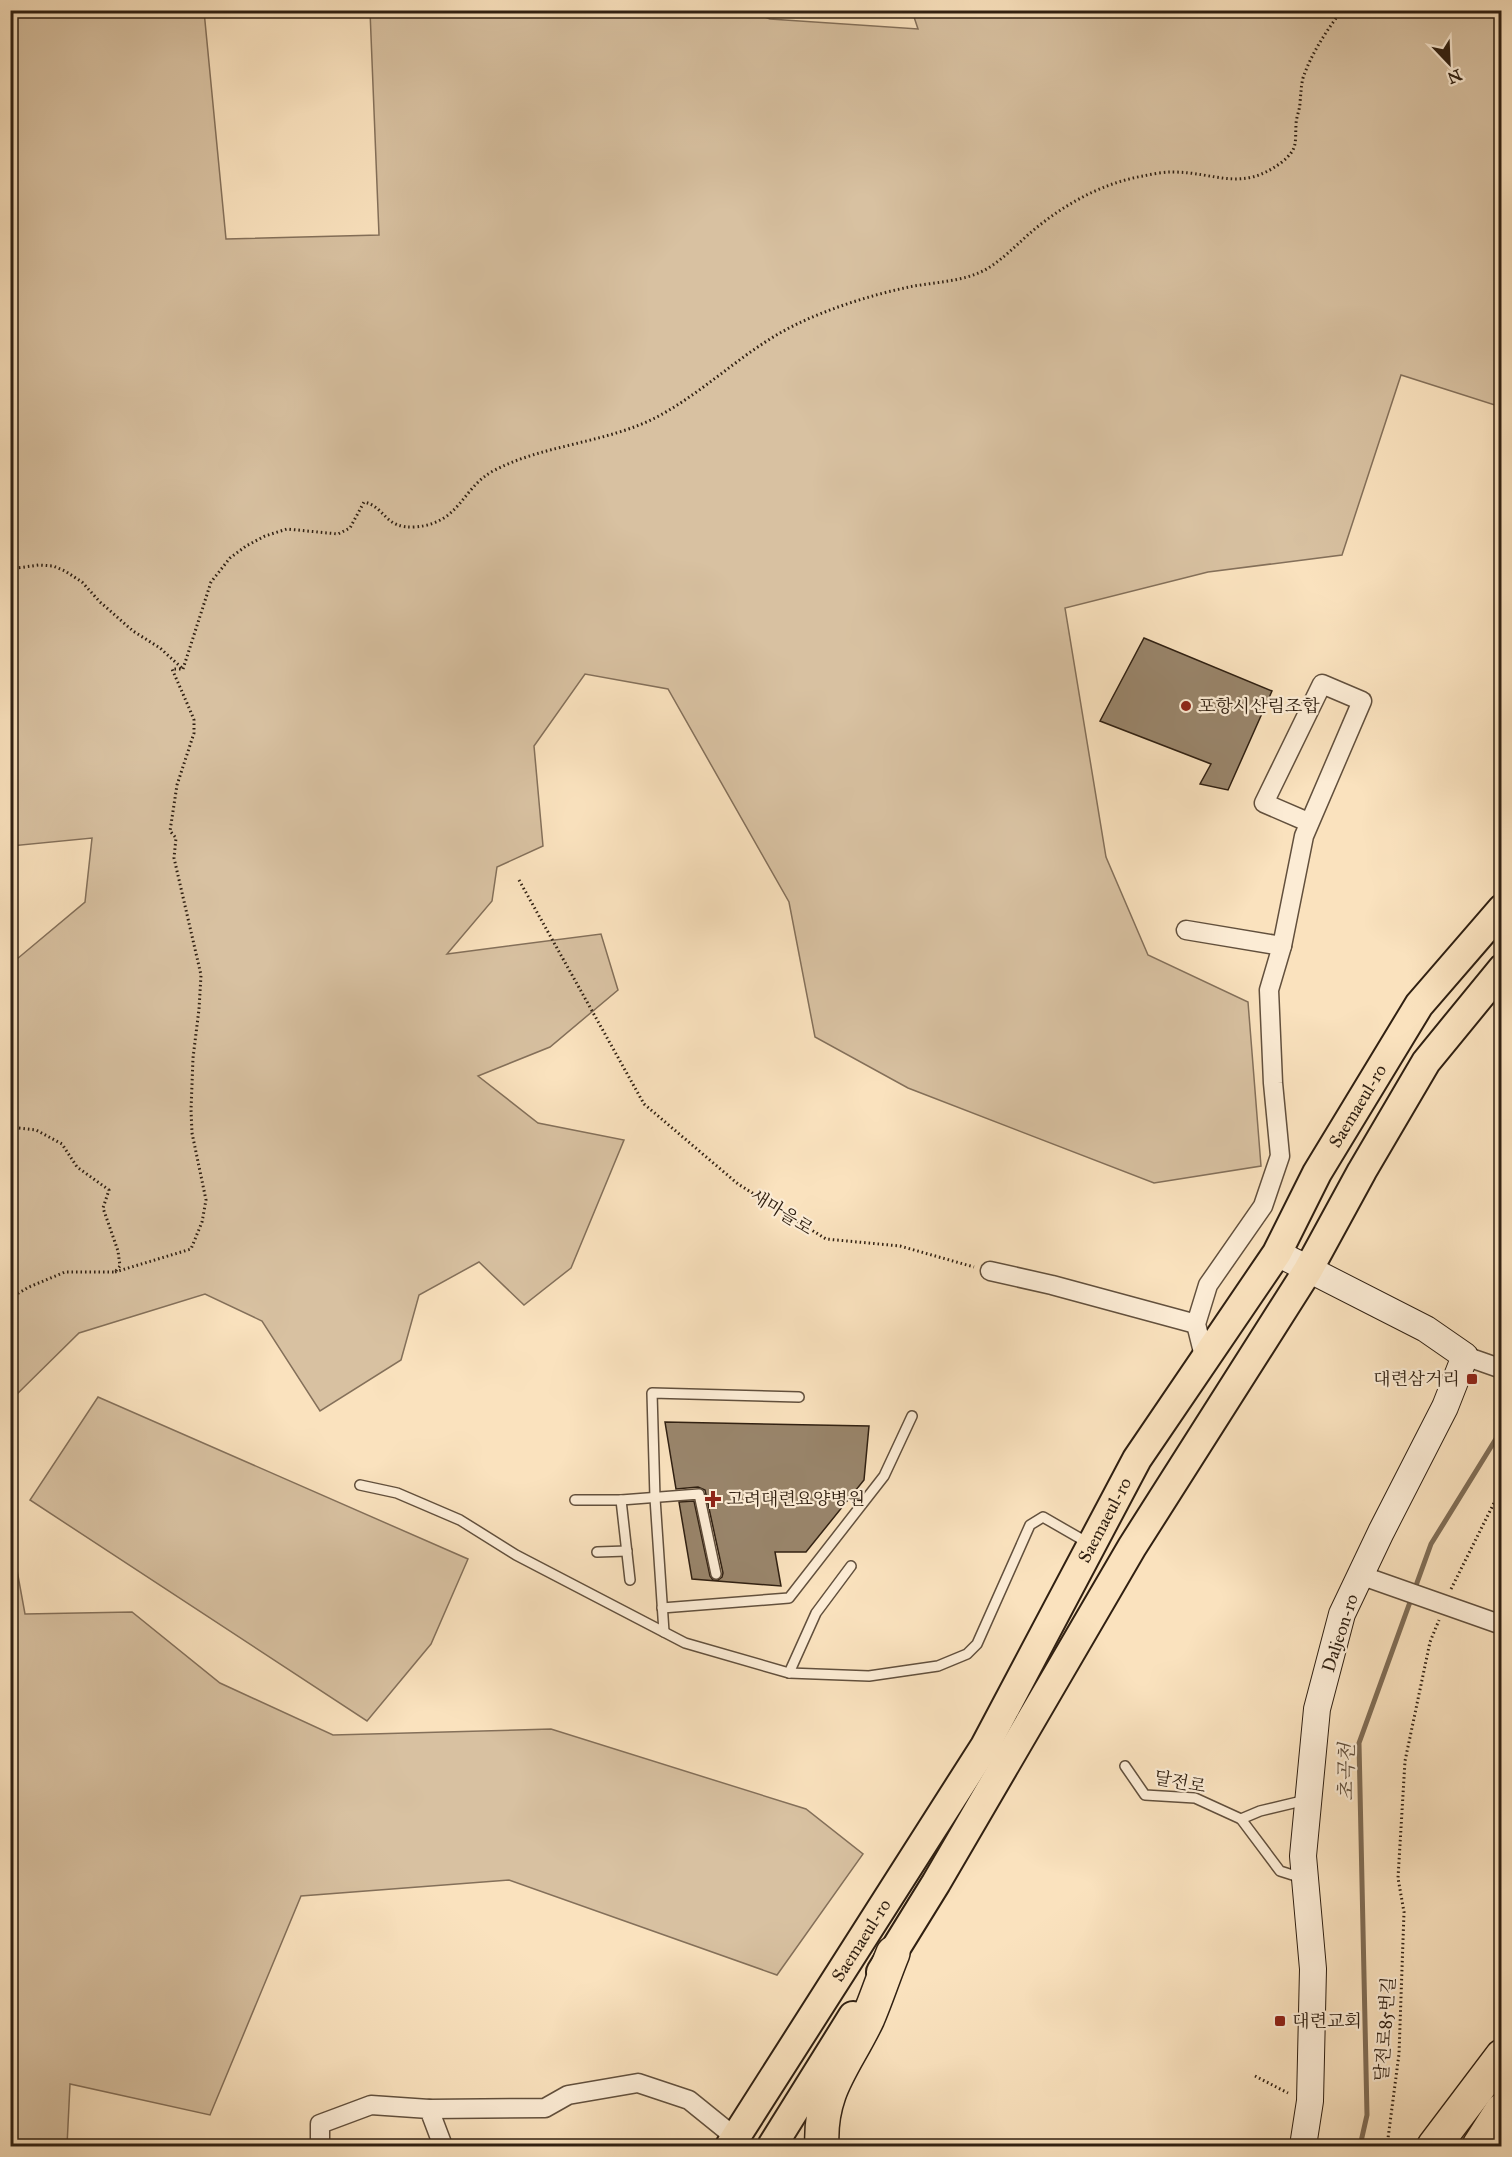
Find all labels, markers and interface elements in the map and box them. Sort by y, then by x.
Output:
north arrow [1419,33,1479,93]
text: N [1444,65,1465,88]
place label: 포항시산림조합 [1198,695,1320,717]
marker: 포항시산림조합 [1179,699,1193,713]
street label: Saemaeul-ro [1324,1060,1391,1152]
street label: 새마을로 [747,1184,817,1240]
place label: 대련삼거리 [1373,1368,1460,1390]
marker: 대련삼거리 [1465,1372,1479,1386]
street label: Saemaeul-ro [1073,1474,1136,1567]
place label: 고려대련요양병원 [726,1488,865,1510]
marker: 고려대련요양병원 [704,1490,722,1508]
street label: Daljeon-ro [1317,1591,1363,1675]
water label: 초곡천 [1333,1741,1359,1801]
street label: 달전로 [1152,1766,1208,1798]
street label: Saemaeul-ro [827,1895,896,1986]
street label: 달전로85번길 [1370,1976,1400,2082]
place label: 대련교회 [1292,2010,1362,2032]
marker: 대련교회 [1273,2014,1287,2028]

